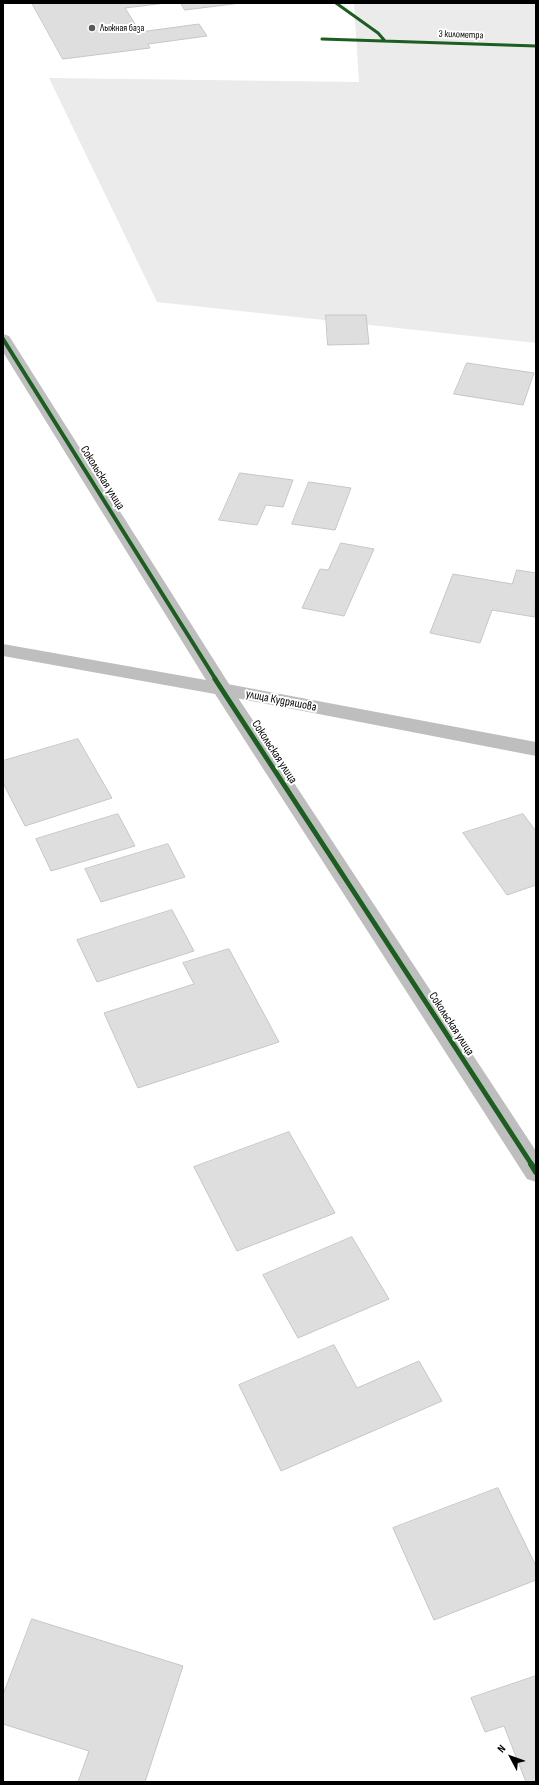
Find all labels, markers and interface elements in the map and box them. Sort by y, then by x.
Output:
place label: Лыжная база [100,22,144,34]
marker: Лыжная база [87,23,97,33]
street label: 3 километра [438,28,484,42]
street label: Сокольская улица [77,443,127,513]
street label: улица Кудряшова [244,687,318,715]
street label: Сокольская улица [248,718,300,786]
street label: Сокольская улица [425,990,477,1058]
north arrow [491,1737,531,1777]
text: N [495,1742,508,1755]

